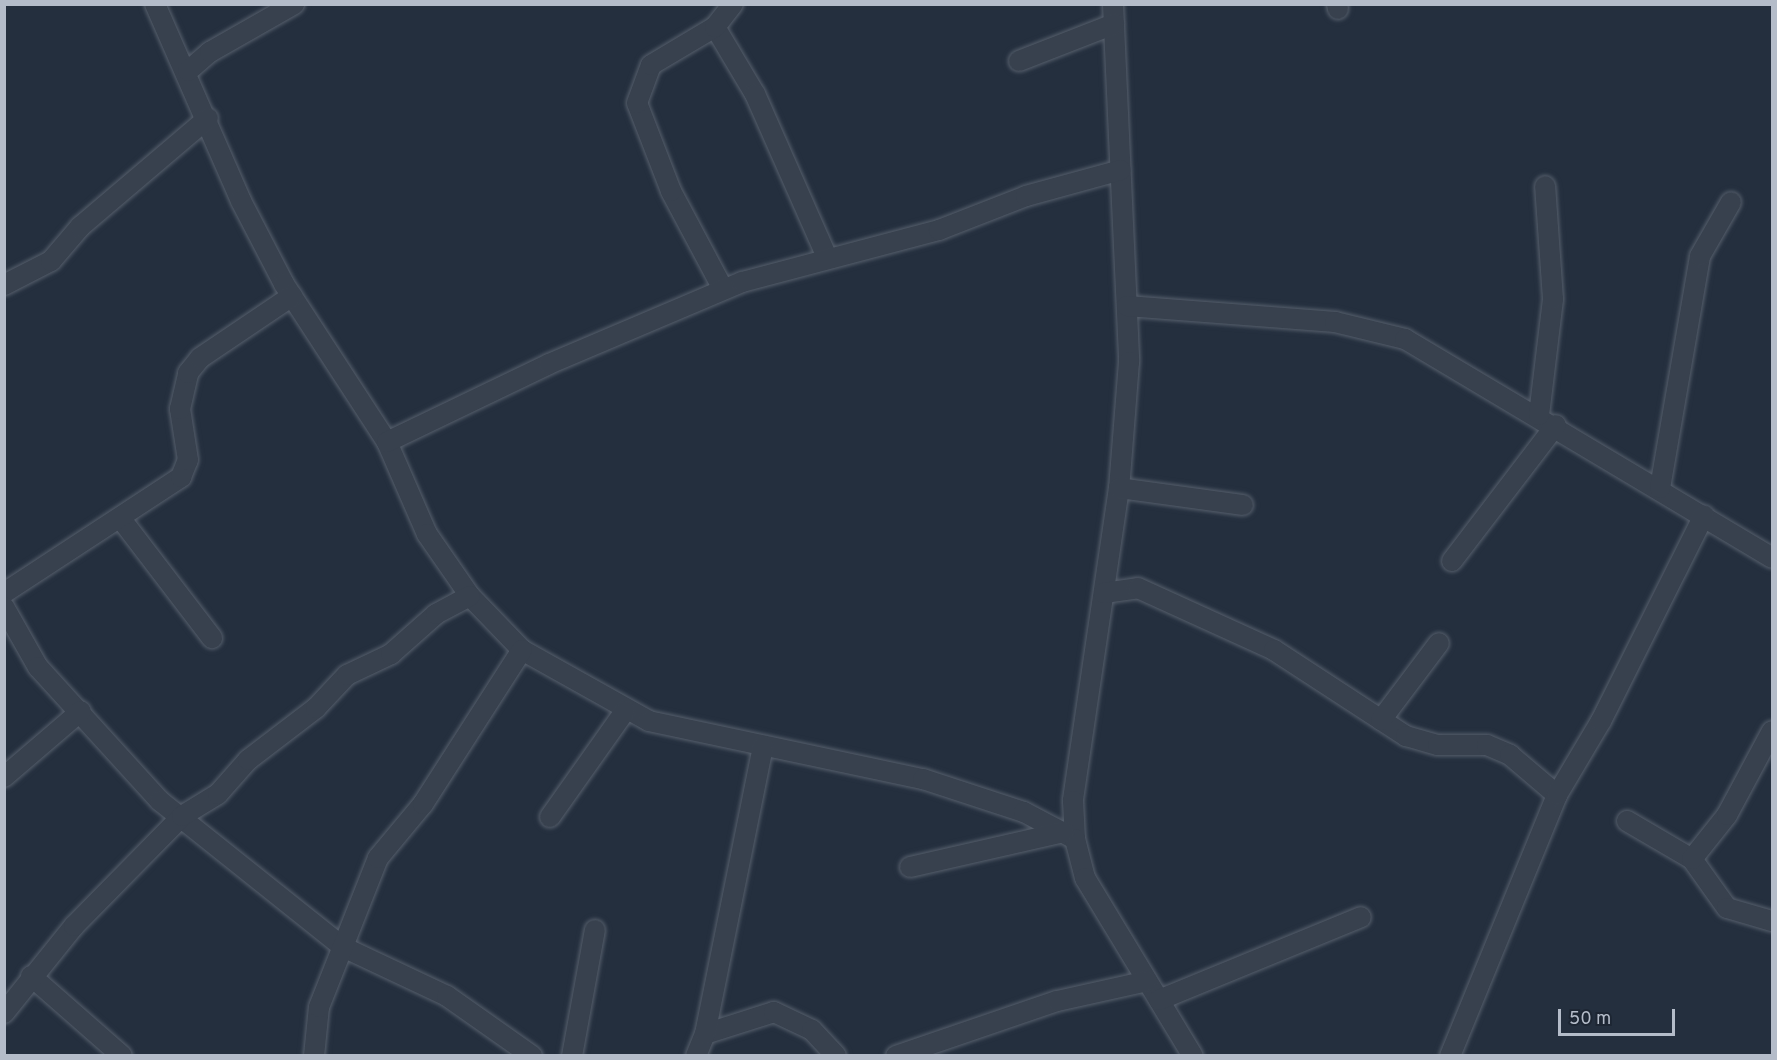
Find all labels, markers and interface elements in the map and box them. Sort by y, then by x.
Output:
scale bar [1561,997,1678,1035]
text: 50 m [1569,1008,1611,1031]

